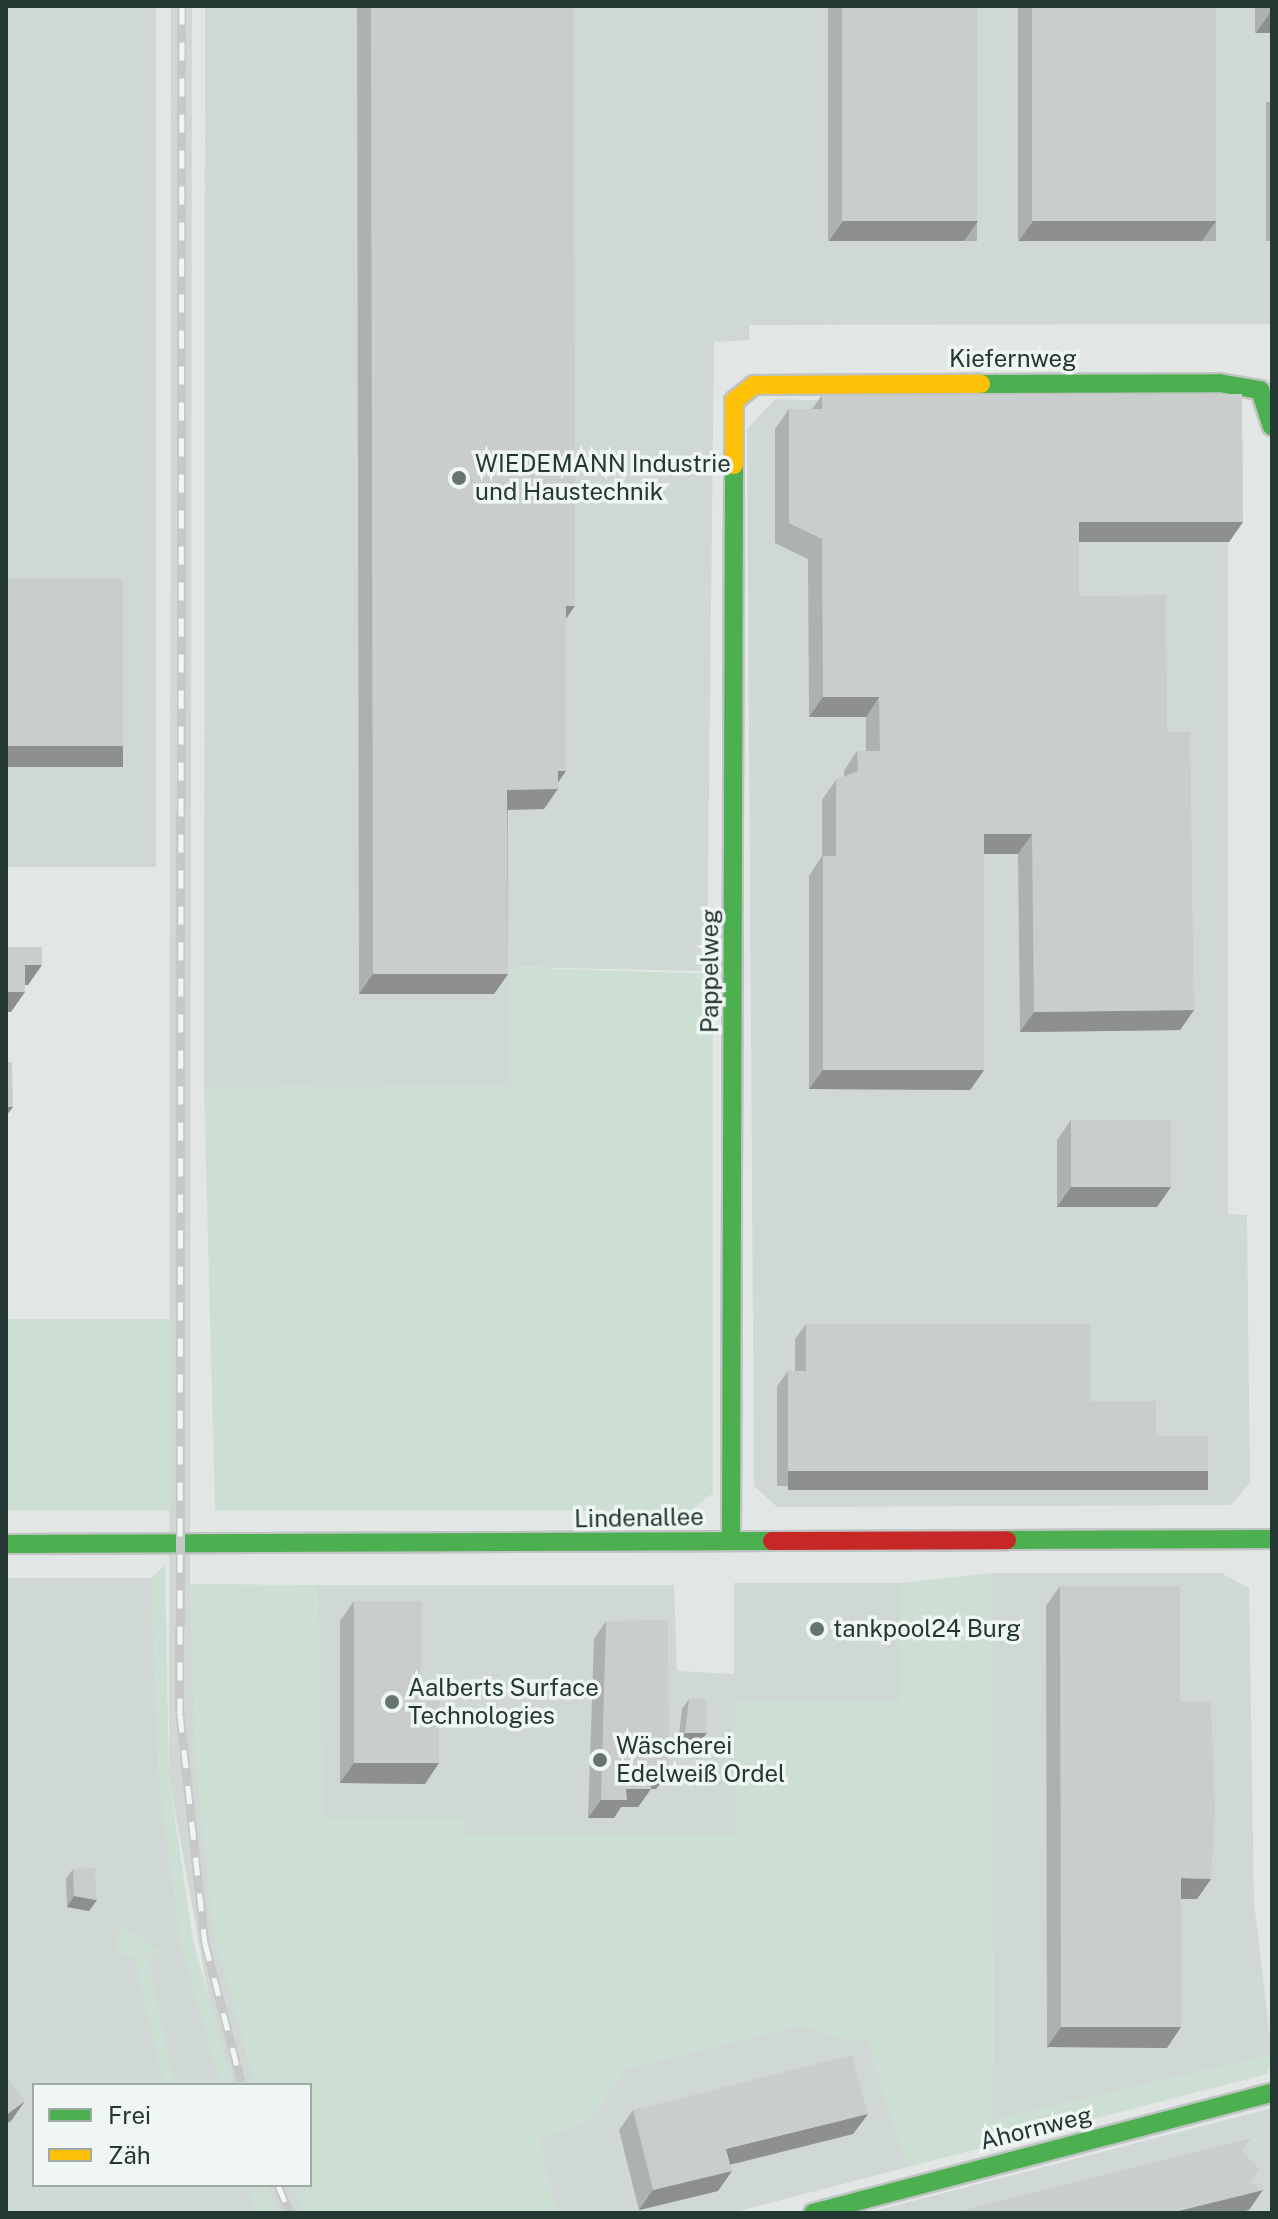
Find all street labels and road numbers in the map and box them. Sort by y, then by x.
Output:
street label: Kiefernweg [949,345,1077,373]
street label: Pappelweg [696,909,724,1033]
street label: Lindenallee [574,1502,704,1534]
street label: Ahornweg [977,2100,1095,2156]

